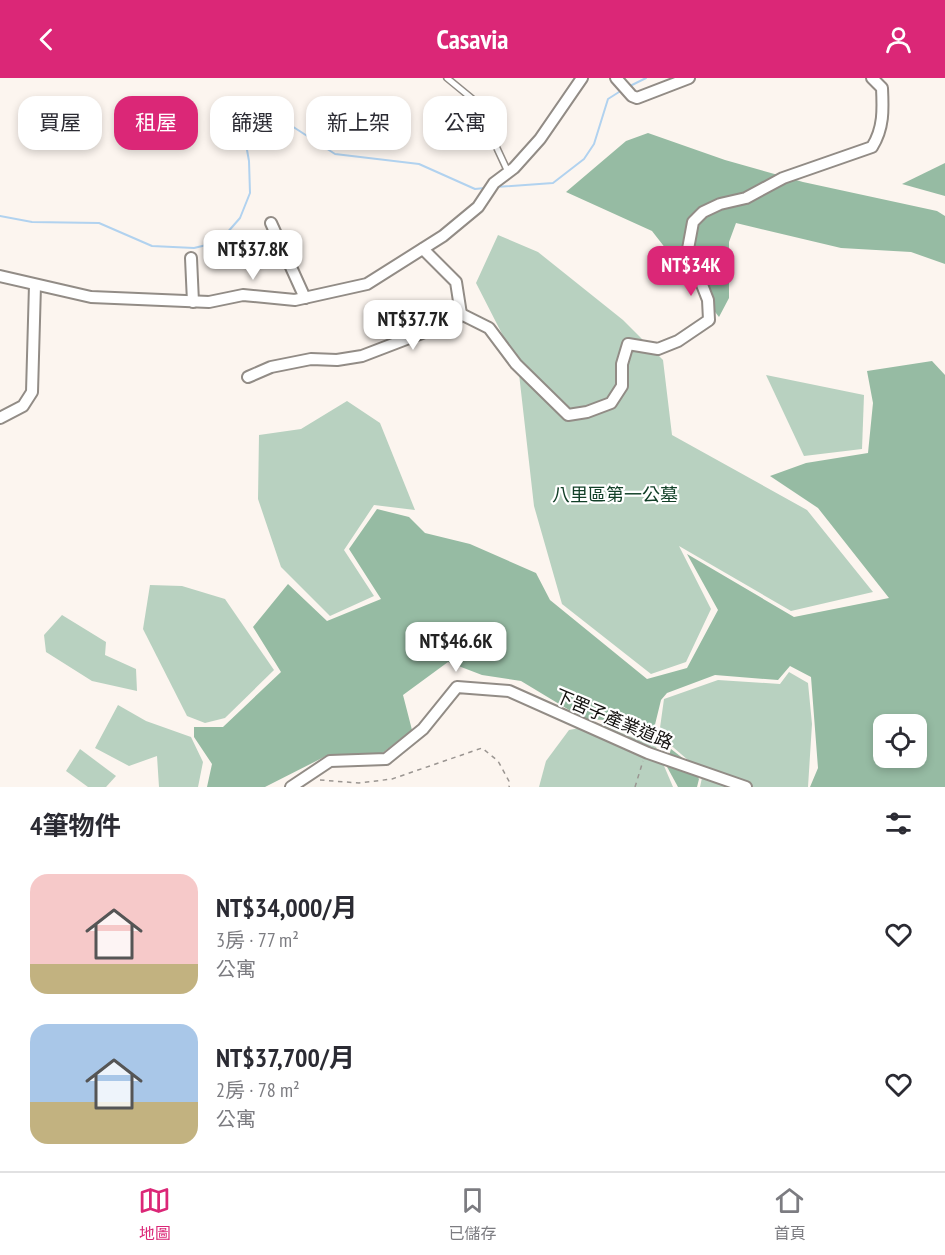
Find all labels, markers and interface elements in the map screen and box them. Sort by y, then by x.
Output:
text: Casavia [437,22,508,56]
icon: back [30,23,63,56]
icon: person [882,23,915,56]
chip: 買屋 [18,96,102,150]
chip: 租屋 [114,96,198,150]
chip: 篩選 [210,96,294,150]
chip: 新上架 [306,96,411,150]
chip: 公寓 [423,96,507,150]
pin: NT$37.8K [191,230,315,281]
text: NT$37.8K [217,236,289,262]
pin: NT$34K [642,246,740,297]
text: NT$34K [661,252,721,278]
pin: NT$37.7K [351,300,475,351]
text: NT$37.7K [377,306,449,332]
park label: 八里區第一公墓 [552,483,678,506]
pin: NT$46.6K [394,622,518,673]
text: NT$46.6K [419,628,493,654]
street label: 下罟子產業道路 [552,684,676,754]
map controls [873,714,927,768]
button: locate [873,714,927,768]
icon: filters [882,807,915,840]
text: 4筆物件 [30,809,120,842]
text: NT$34,000/月 [216,891,358,924]
icon: home [78,898,150,970]
icon: heart [882,918,915,951]
text: 3房 · 77 m² [216,927,299,953]
text: 公寓 [216,956,256,982]
text: NT$37,700/月 [216,1041,355,1074]
icon: home [78,1048,150,1120]
icon: heart [882,1068,915,1101]
text: 2房 · 78 m² [216,1077,300,1103]
text: 公寓 [216,1106,256,1132]
tab: 地圖 [138,1184,171,1244]
tab: 已儲存 [448,1184,496,1244]
tab: 首頁 [773,1184,806,1244]

